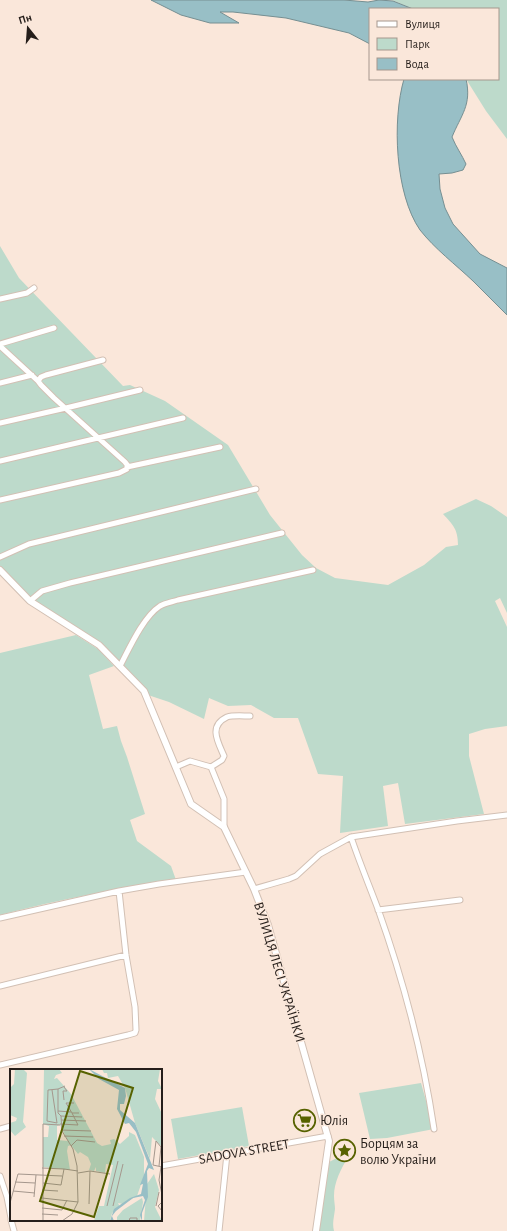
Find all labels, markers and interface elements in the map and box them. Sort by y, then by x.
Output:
north arrow [8,8,48,48]
legend [369,8,499,80]
text: Пн [17,12,33,26]
text: Вулиця [405,18,440,31]
text: Парк [405,38,430,50]
text: Вода [405,58,429,70]
street label: ВУЛИЦЯ ЛЕСІ УКРАЇНКИ [251,900,309,1044]
inset map [10,1069,162,1221]
supermarket icon: Юлія [292,1107,318,1133]
place label: Юлія [320,1114,348,1128]
street label: SADOVA STREET [198,1137,291,1167]
place label: Борцям за волю України [360,1137,436,1167]
place icon: Борцям за волю України [331,1138,357,1164]

